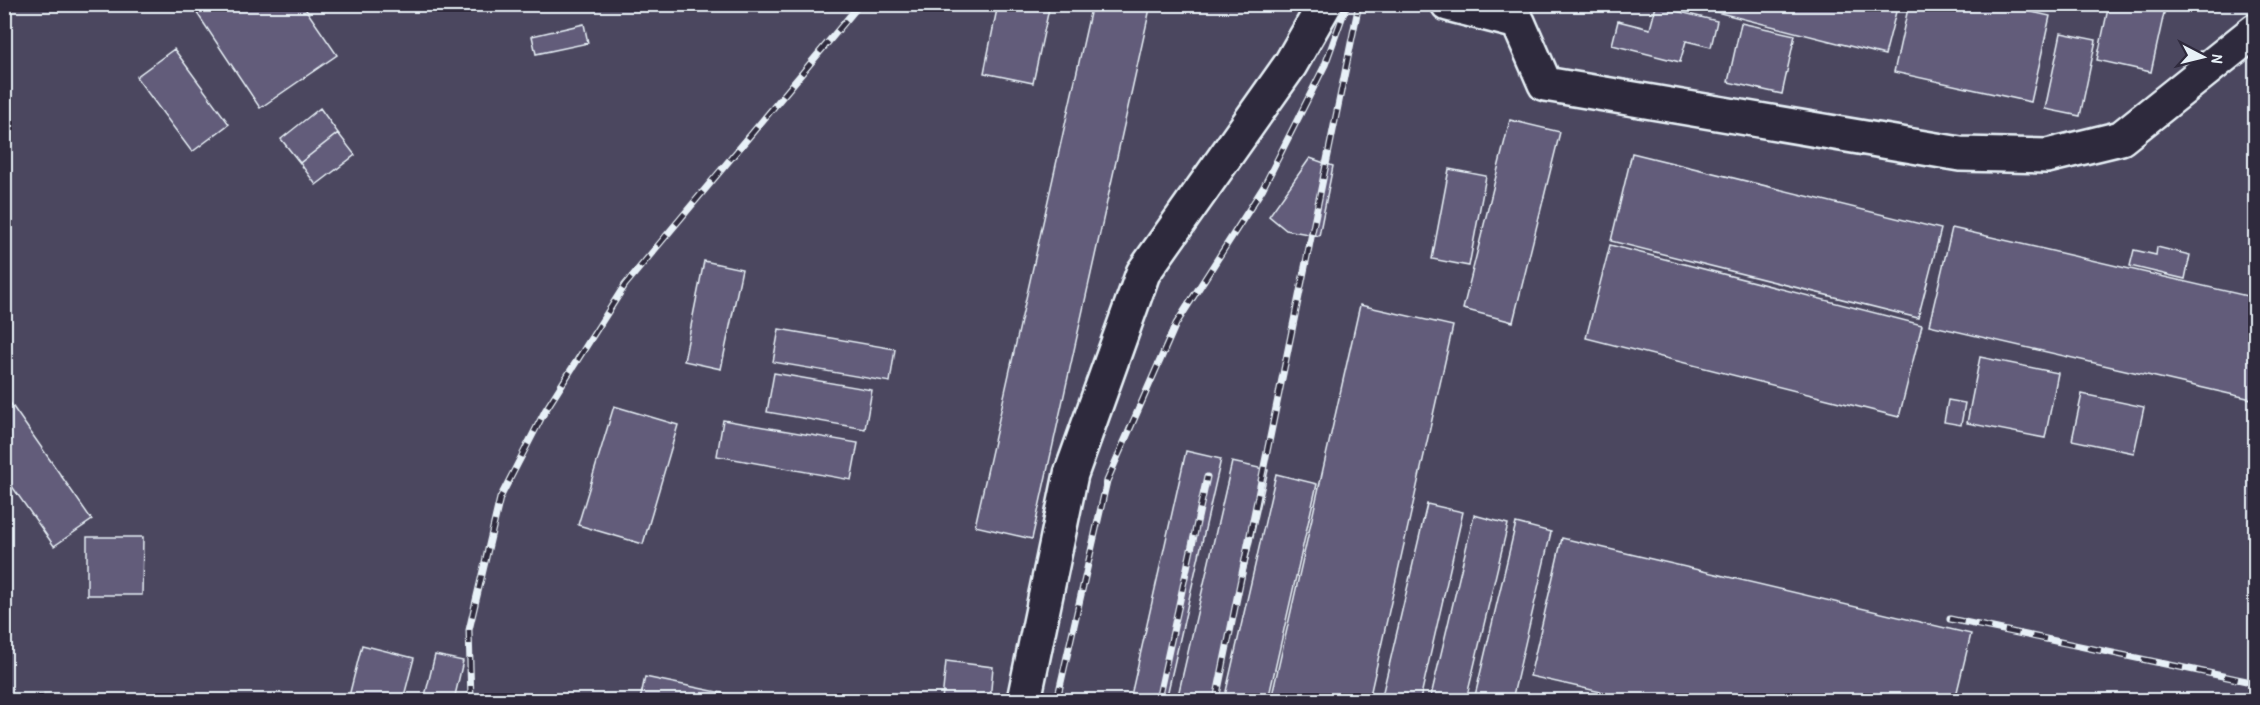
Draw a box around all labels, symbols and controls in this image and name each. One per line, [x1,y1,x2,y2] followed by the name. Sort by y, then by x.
[2173,27,2233,87] north arrow
[2206,53,2229,65] text: N

